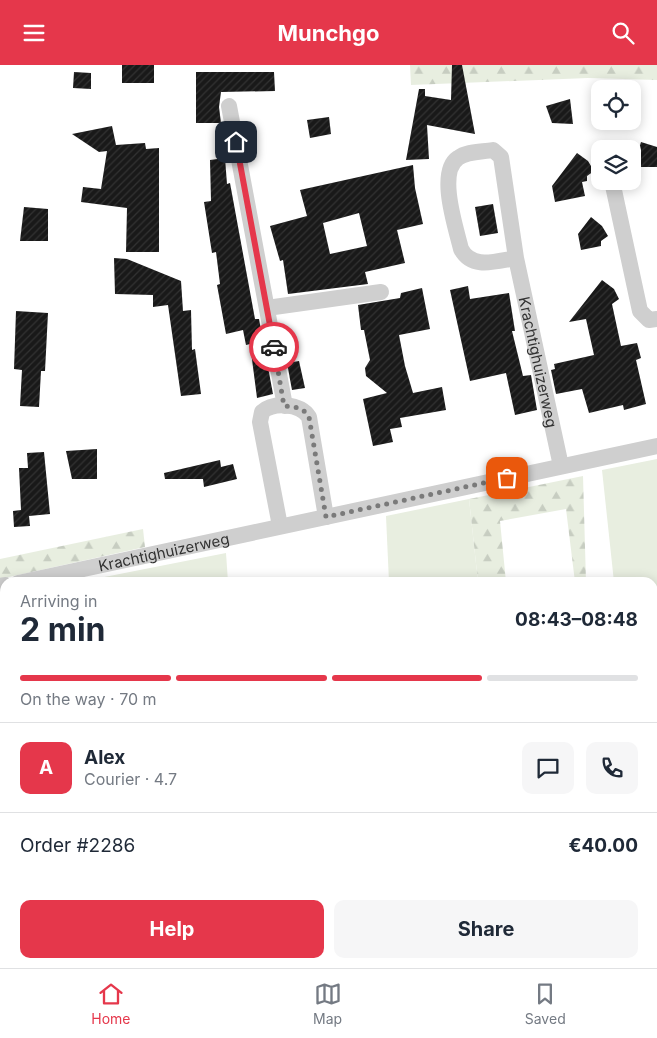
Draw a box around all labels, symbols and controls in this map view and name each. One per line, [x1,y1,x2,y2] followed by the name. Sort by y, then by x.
[20,19,48,47] icon: menu
[609,19,637,47] icon: search
[278,20,379,46] text: Munchgo
[591,80,641,190] map controls
[591,80,641,130] button: locate
[215,121,257,163] pin
[222,128,250,156] icon: home
[591,140,641,190] button: layers
[515,295,562,429] street label: Krachtighuizerweg
[249,322,299,372] courier
[260,333,288,361] icon: car
[486,457,528,499] pin
[493,464,521,492] icon: bag
[96,528,231,575] street label: Krachtighuizerweg
[20,591,97,611] text: Arriving in
[515,608,638,631] text: 08:43–08:48
[20,610,106,649] text: 2 min
[20,689,157,709] text: On the way · 70 m
[522,742,574,794] button: chat
[586,742,638,794] button: phone
[84,746,125,769] text: Alex
[39,756,53,779] text: A
[84,769,177,789] text: Courier · 4.7
[20,834,135,857] text: Order #2286
[568,834,638,857] text: €40.00
[20,900,324,958] button: Help
[334,900,638,958] button: Share
[91,980,131,1027] tab: Home
[313,980,342,1027] tab: Map
[525,980,566,1027] tab: Saved

